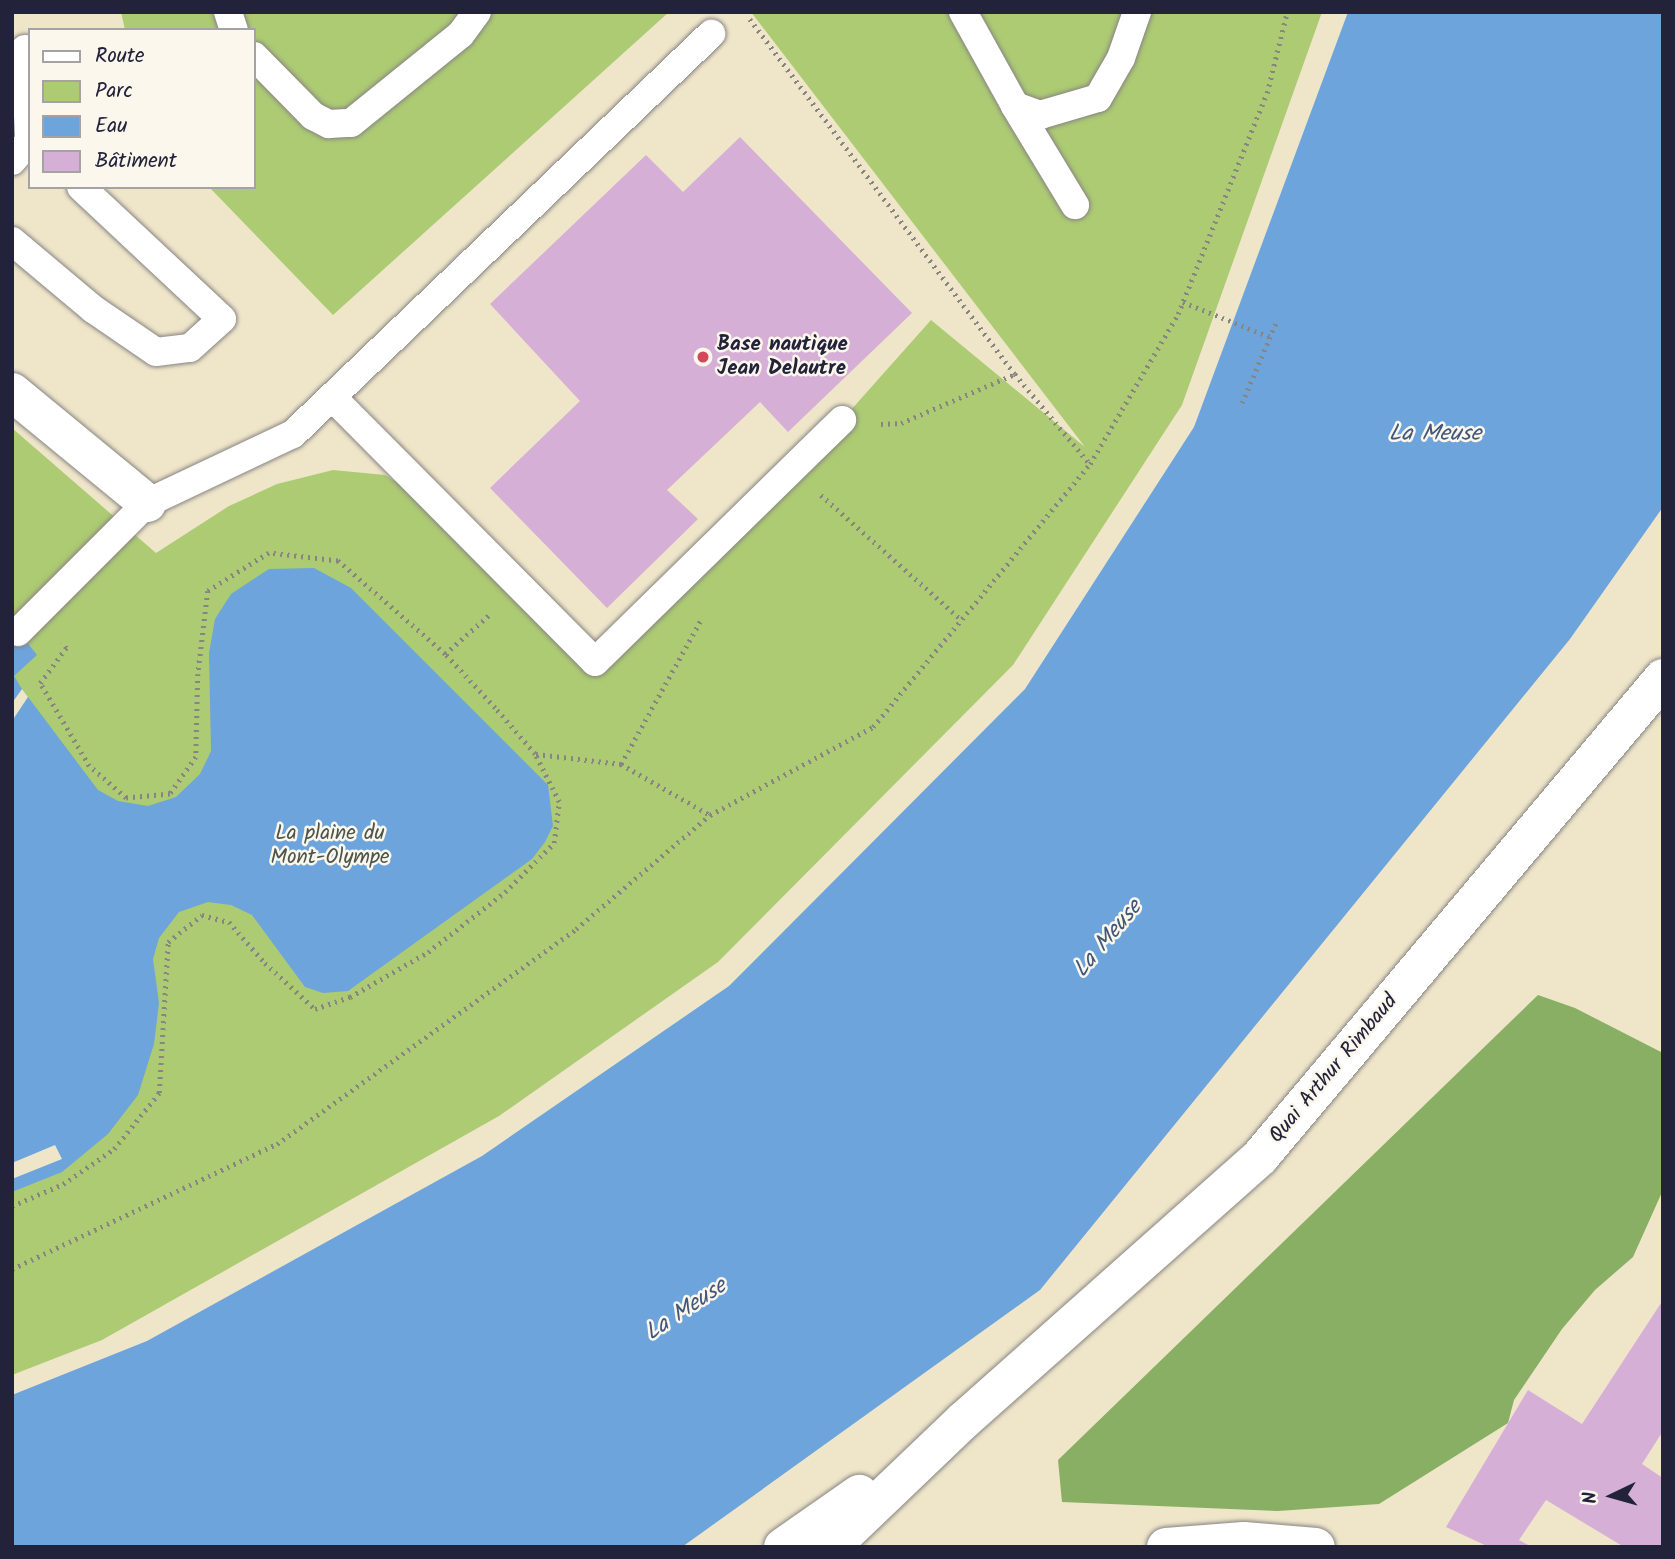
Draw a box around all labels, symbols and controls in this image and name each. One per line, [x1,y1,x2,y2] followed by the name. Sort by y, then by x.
[28,28,256,189] legend
[95,40,144,73] text: Route
[95,75,133,108] text: Parc
[95,110,127,143] text: Eau
[95,145,177,178] text: Bâtiment
[717,332,848,382] place label: Base nautique Jean Delautre
[695,349,711,365] marker: Base nautique Jean Delautre
[1389,420,1481,448] water label: La Meuse
[270,821,390,871] park label: La plaine du Mont-Olympe
[1068,895,1148,983] water label: La Meuse
[1264,989,1404,1149] street label: Quai Arthur Rimbaud
[640,1273,732,1347] water label: La Meuse
[1577,1461,1647,1531] north arrow
[1576,1491,1607,1505] text: N

